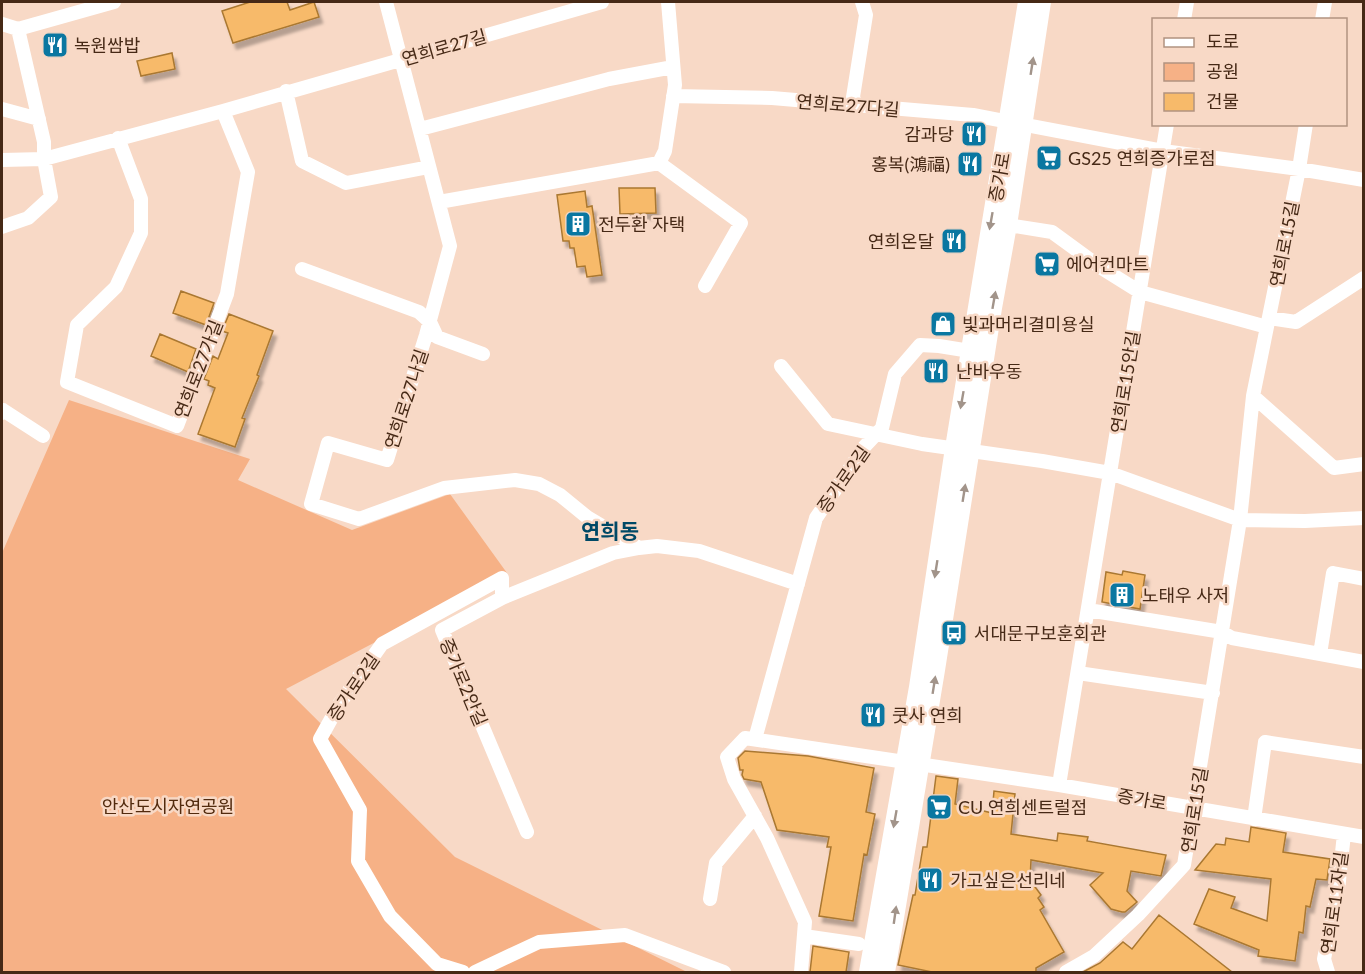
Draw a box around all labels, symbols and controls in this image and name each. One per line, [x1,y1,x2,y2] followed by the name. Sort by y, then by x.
[1152,18,1347,126] legend
[399,24,489,70] street label: 연희로27길
[40,30,70,60] restaurant icon: 녹원쌈밥
[1206,30,1239,52] text: 도로
[74,34,140,56] place label: 녹원쌈밥
[1027,56,1036,75] one-way arrow
[1206,60,1239,82] text: 공원
[795,90,901,120] street label: 연희로27다길
[1206,90,1239,112] text: 건물
[959,119,989,149] restaurant icon: 감과당
[904,123,954,145] place label: 감과당
[1034,143,1064,173] supermarket icon: GS25 연희증가로점
[1068,147,1216,169] place label: GS25 연희증가로점
[955,149,985,179] restaurant icon: 홍복(鴻福)
[984,151,1014,203] street label: 증가로
[871,153,950,175] place label: 홍복(鴻福)
[1265,199,1303,289] street label: 연희로15길
[563,209,593,239] building icon: 전두환 자택
[986,212,995,231] one-way arrow
[598,213,685,235] place label: 전두환 자택
[939,226,969,256] restaurant icon: 연희온달
[868,230,934,252] place label: 연희온달
[1032,249,1062,279] supermarket icon: 에어컨마트
[1066,253,1149,275] place label: 에어컨마트
[990,290,999,309] one-way arrow
[928,309,958,339] shop icon: 빛과머리결미용실
[962,313,1094,335] place label: 빛과머리결미용실
[169,317,227,421] street label: 연희로27가길
[1106,329,1144,435] street label: 연희로15안길
[380,346,432,452] street label: 연희로27나길
[921,356,951,386] restaurant icon: 난바우동
[956,360,1022,382] place label: 난바우동
[957,391,966,410] one-way arrow
[812,441,874,517] street label: 증가로2길
[960,483,969,502] one-way arrow
[581,518,639,543] district label: 연희동
[931,559,940,578] one-way arrow
[1107,580,1137,610] building icon: 노태우 사저
[1142,584,1229,606] place label: 노태우 사저
[939,618,969,648] bus stop icon: 서대문구보훈회관
[974,622,1107,644] place label: 서대문구보훈회관
[436,635,492,729] street label: 증가로2안길
[322,649,384,725] street label: 증가로2길
[930,676,939,695] one-way arrow
[858,700,888,730] restaurant icon: 쿳사 연희
[892,704,963,726] place label: 쿳사 연희
[1176,765,1212,855] street label: 연희로15길
[1116,784,1168,814] street label: 증가로
[924,792,954,822] supermarket icon: CU 연희센트럴점
[102,795,234,817] park label: 안산도시자연공원
[958,796,1087,818] place label: CU 연희센트럴점
[890,810,899,829] one-way arrow
[1316,850,1352,956] street label: 연희로11자길
[915,865,945,895] restaurant icon: 가고싶은선리네
[950,869,1066,891] place label: 가고싶은선리네
[891,905,900,924] one-way arrow

